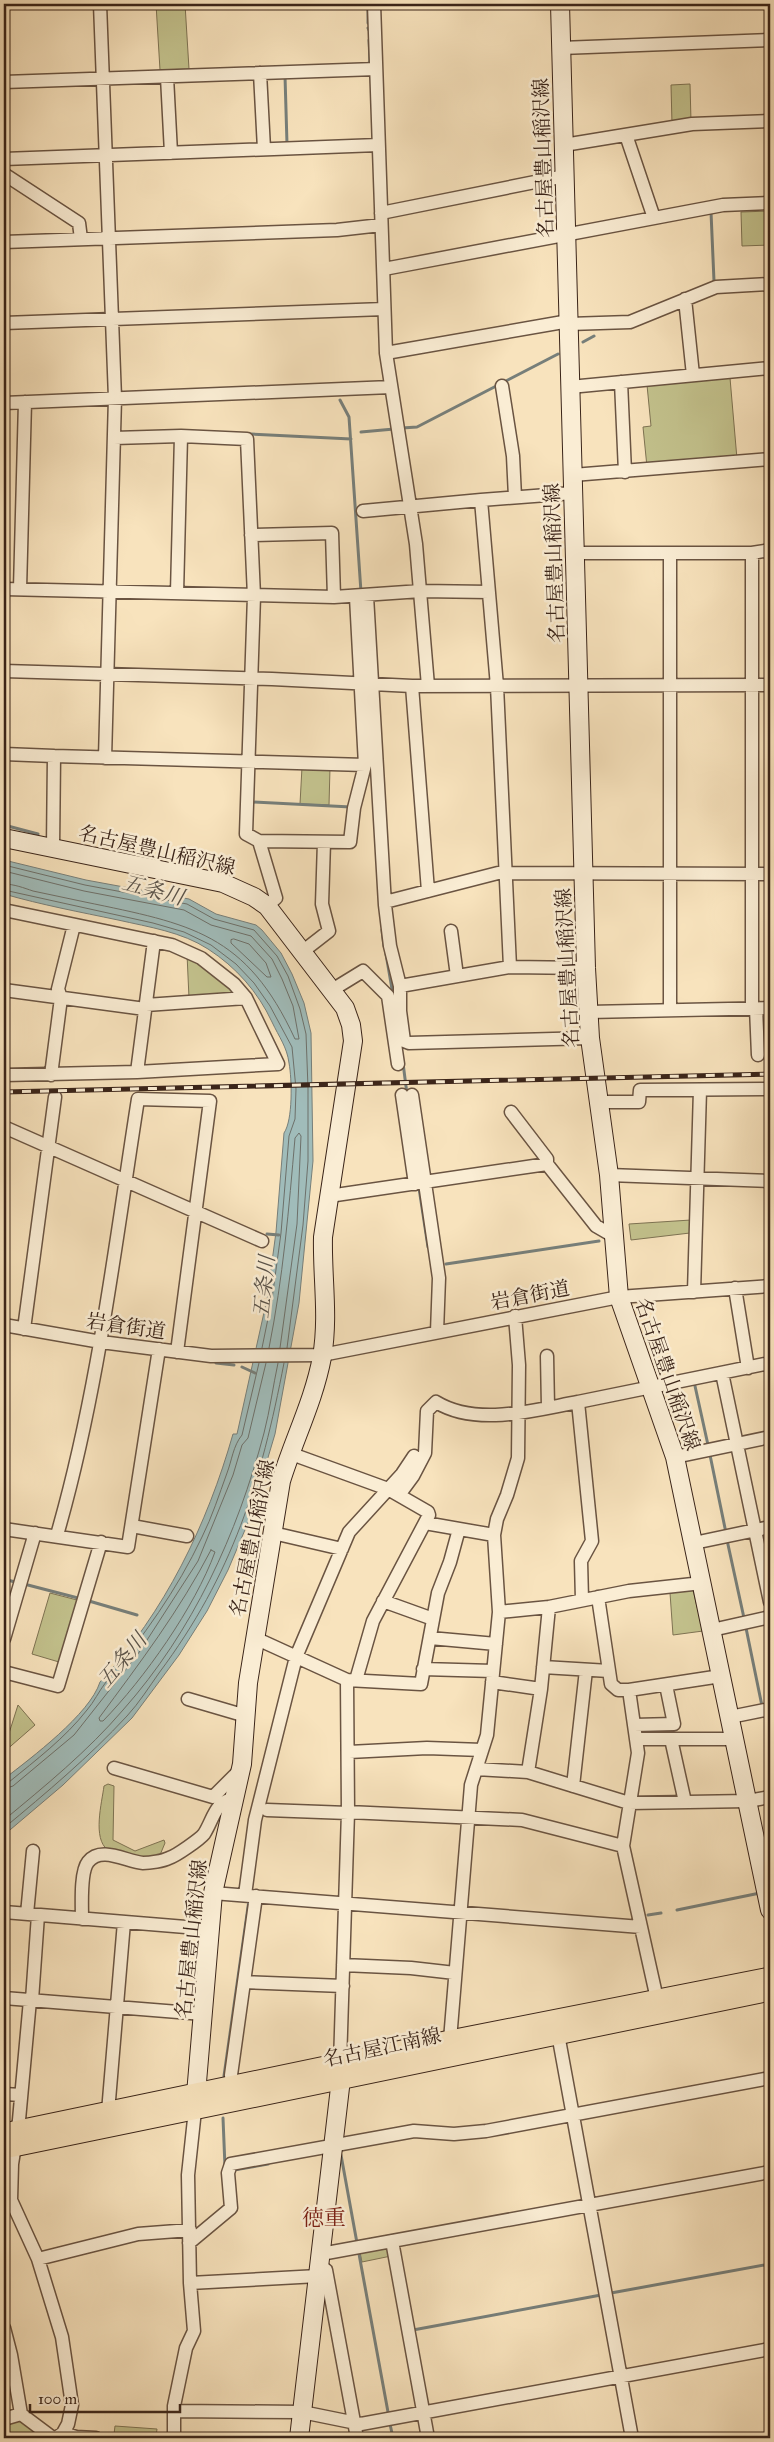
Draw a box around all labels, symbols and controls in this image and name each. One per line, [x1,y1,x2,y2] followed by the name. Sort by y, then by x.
[528,78,558,238] street label: 名古屋豊山稲沢線
[539,483,569,643] street label: 名古屋豊山稲沢線
[76,820,238,880] street label: 名古屋豊山稲沢線
[119,869,189,911] water label: 五条川
[551,887,583,1049] street label: 名古屋豊山稲沢線
[248,1252,280,1320] water label: 五条川
[488,1276,572,1314] street label: 岩倉街道
[631,1294,705,1454] street label: 名古屋豊山稲沢線
[85,1309,167,1343] street label: 岩倉街道
[225,1457,279,1619] street label: 名古屋豊山稲沢線
[92,1626,153,1692] water label: 五条川
[171,1858,211,2020] street label: 名古屋豊山稲沢線
[321,2023,443,2071] street label: 名古屋江南線
[302,2204,346,2231] district label: 徳重
[30,2382,180,2414] scale bar
[38,2390,78,2408] text: 100 m

